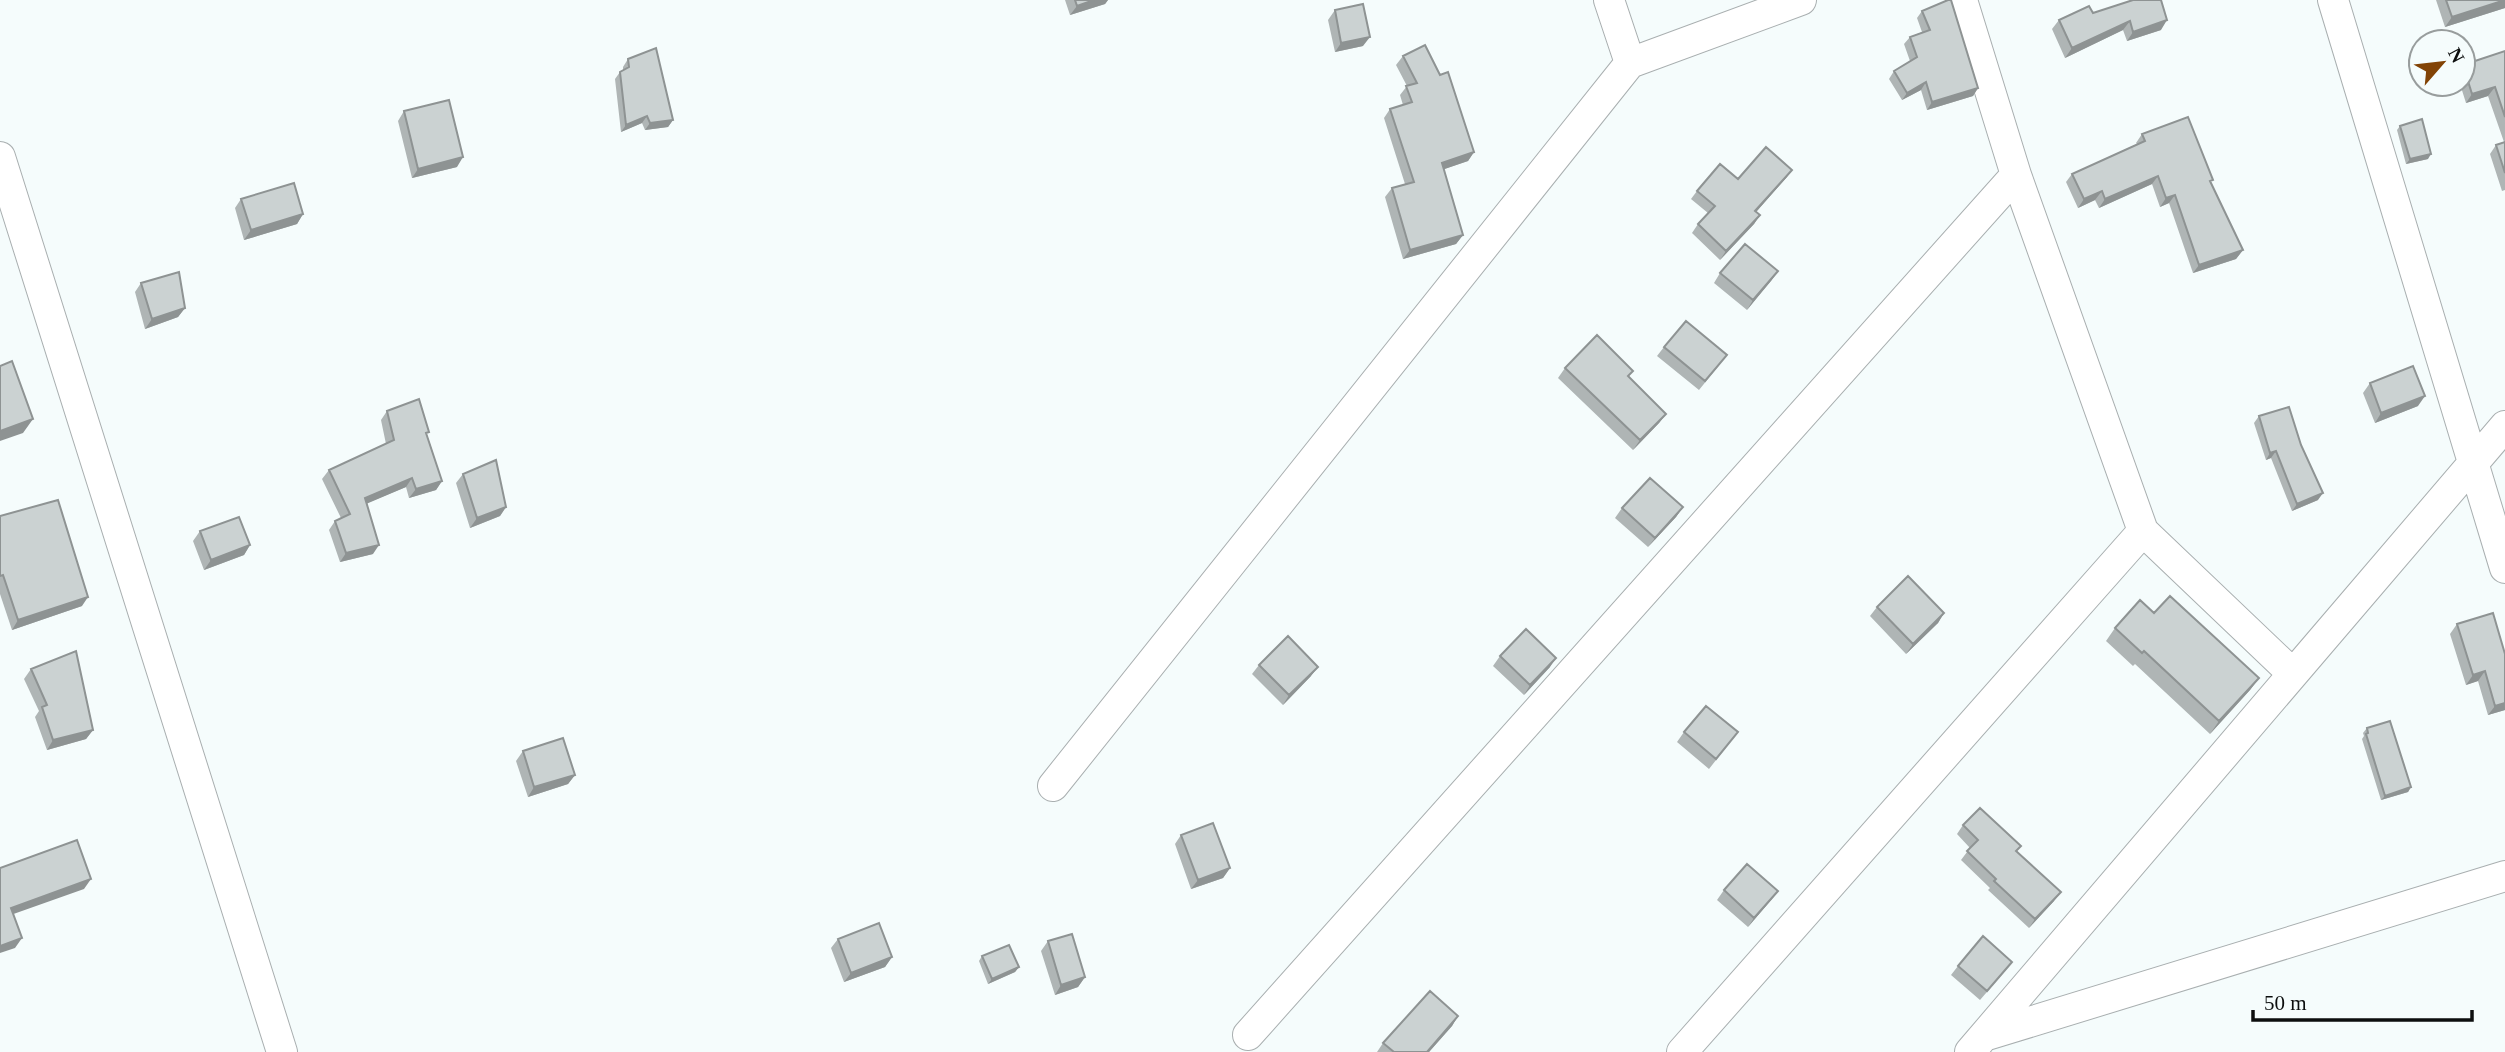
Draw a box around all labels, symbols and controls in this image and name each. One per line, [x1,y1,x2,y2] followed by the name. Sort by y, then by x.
[2407,28,2477,98] north arrow
[2444,44,2469,66] text: N
[2253,978,2472,1022] scale bar
[2264,991,2307,1015] text: 50 m

